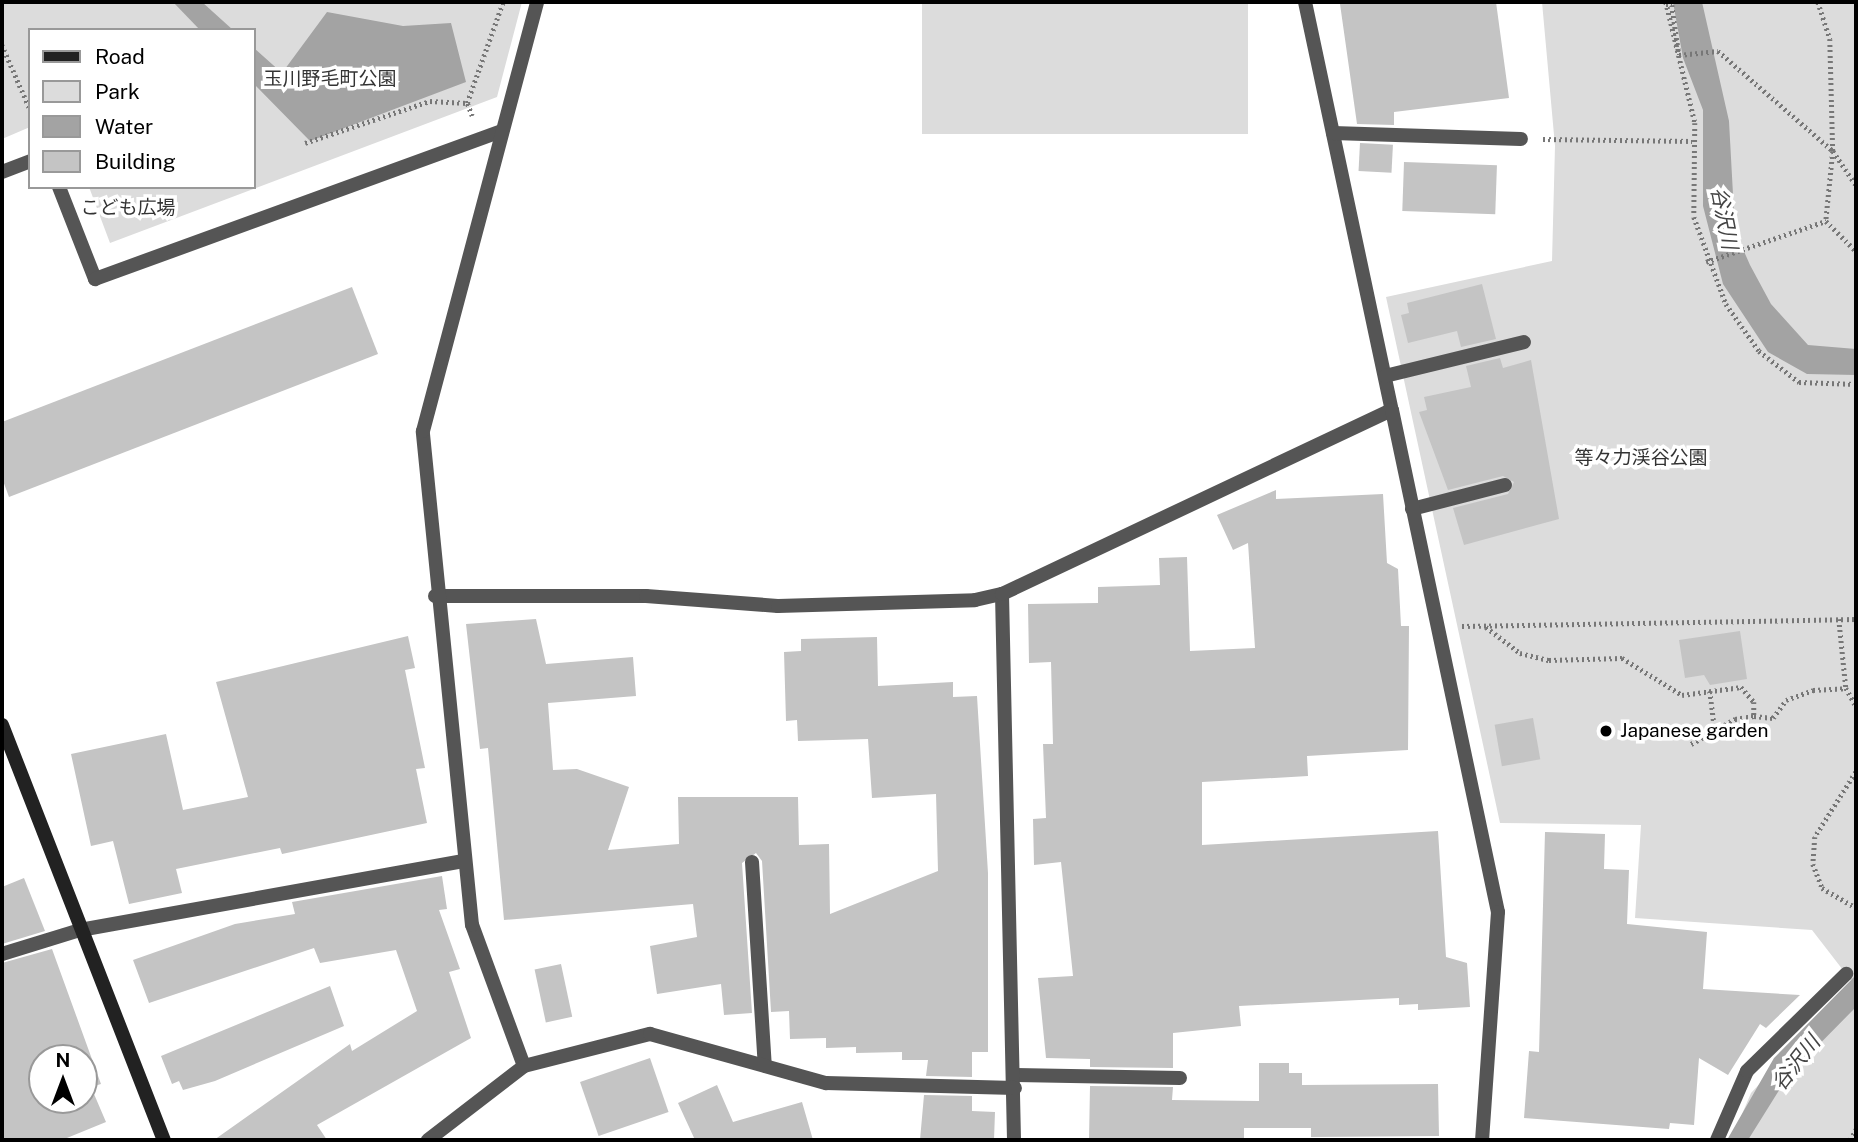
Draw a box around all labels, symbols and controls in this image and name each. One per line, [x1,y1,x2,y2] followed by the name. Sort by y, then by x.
[28,28,256,189] legend
[95,44,145,69] text: Road
[264,68,396,90] park label: 玉川野毛町公園
[95,79,140,104] text: Park
[95,114,153,139] text: Water
[95,149,176,174] text: Building
[1706,185,1742,251] water label: 谷沢川
[81,197,175,219] park label: こども広場
[1575,447,1707,469] park label: 等々力渓谷公園
[1620,720,1769,742] place label: Japanese garden
[1598,723,1614,739] marker: Japanese garden
[1767,1030,1825,1096] water label: 谷沢川
[28,1044,98,1114] north arrow
[56,1049,70,1071] text: N

